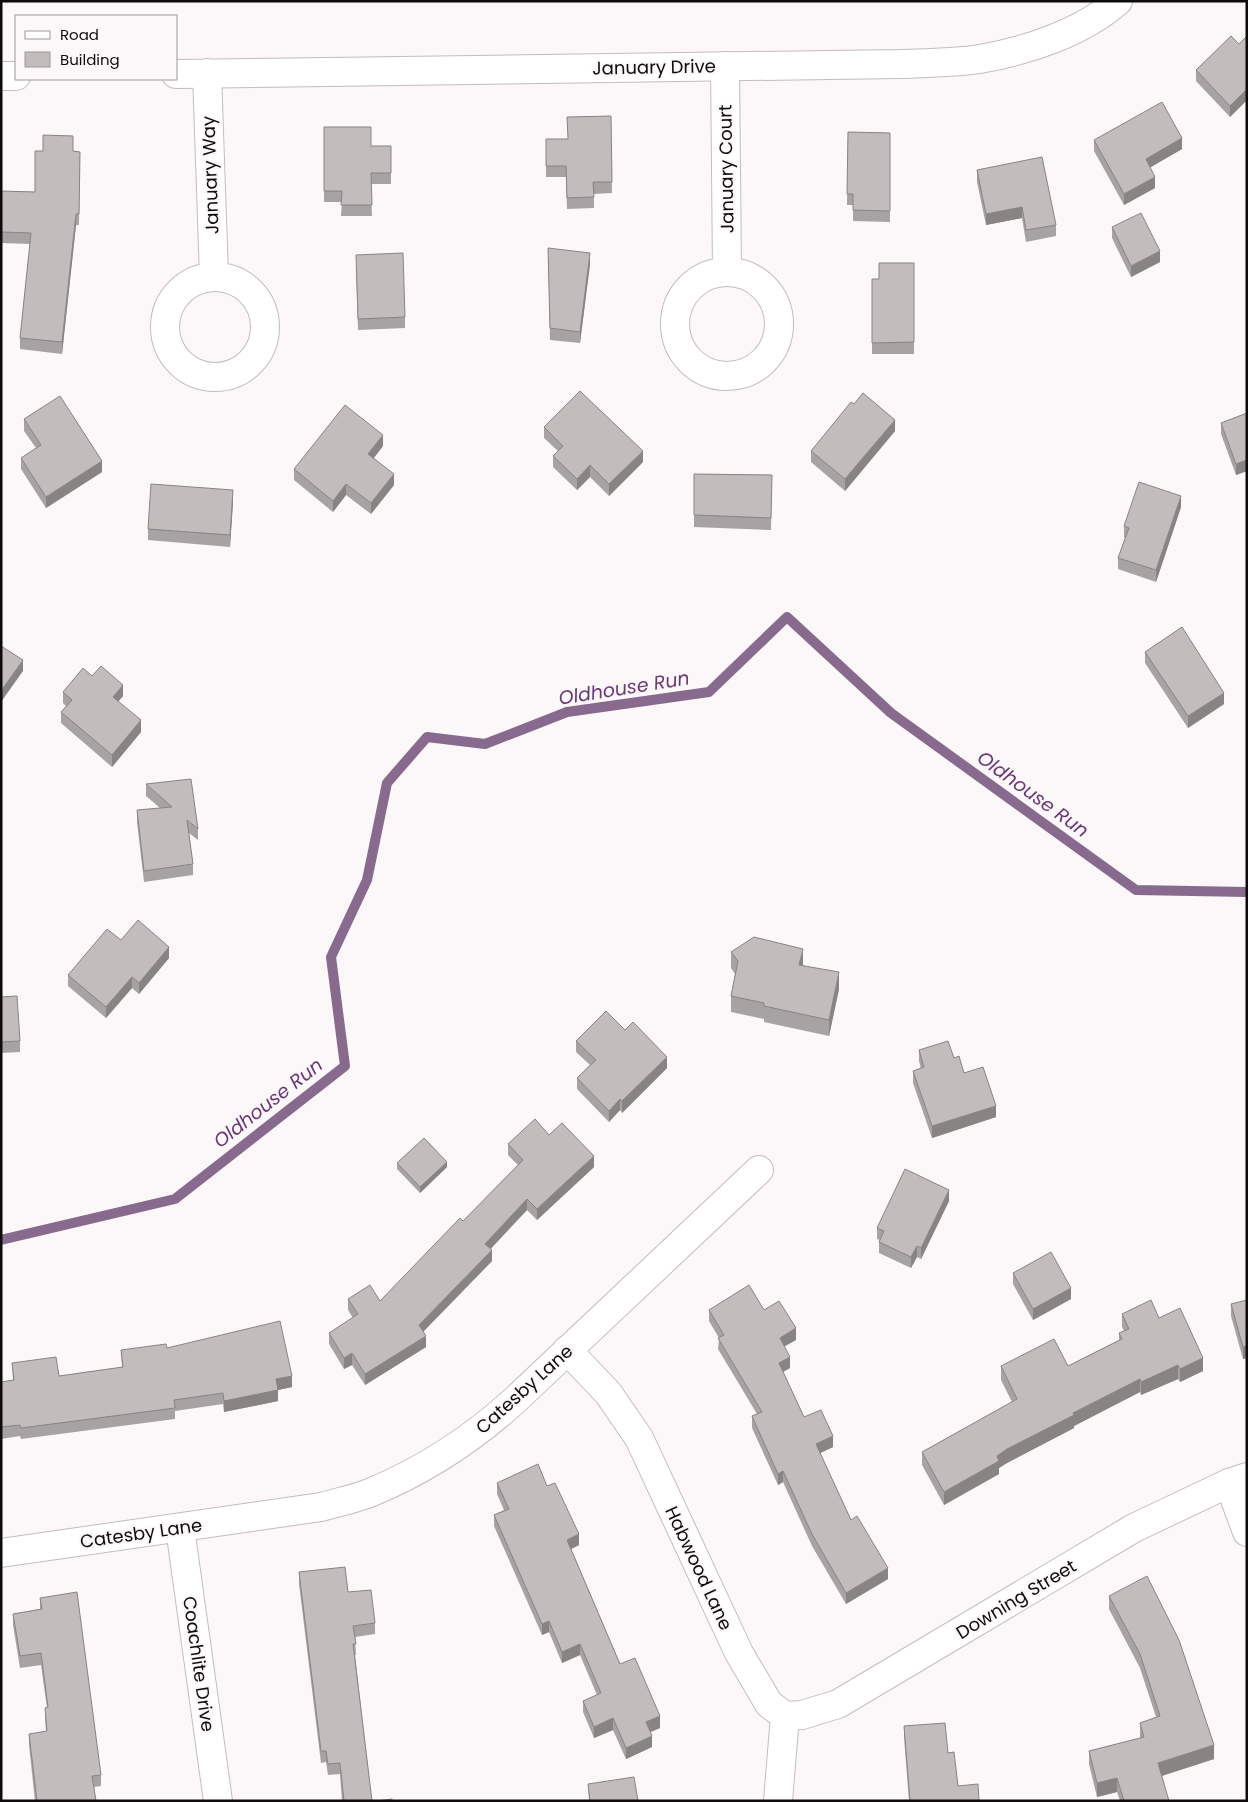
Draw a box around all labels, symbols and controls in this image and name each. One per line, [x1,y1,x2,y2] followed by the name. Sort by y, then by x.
[15,15,178,80] legend
[60,24,99,45] text: Road
[60,49,120,70] text: Building
[592,53,716,81] street label: January Drive
[712,104,740,234] street label: January Court
[195,115,225,235] street label: January Way
[557,664,691,712] water label: Oldhouse Run
[972,744,1094,844] water label: Oldhouse Run
[208,1052,328,1154] water label: Oldhouse Run
[470,1339,578,1439] street label: Catesby Lane
[659,1502,739,1634] street label: Habwood Lane
[78,1512,204,1554] street label: Catesby Lane
[951,1553,1081,1645] street label: Downing Street
[177,1595,221,1733] street label: Coachlite Drive

